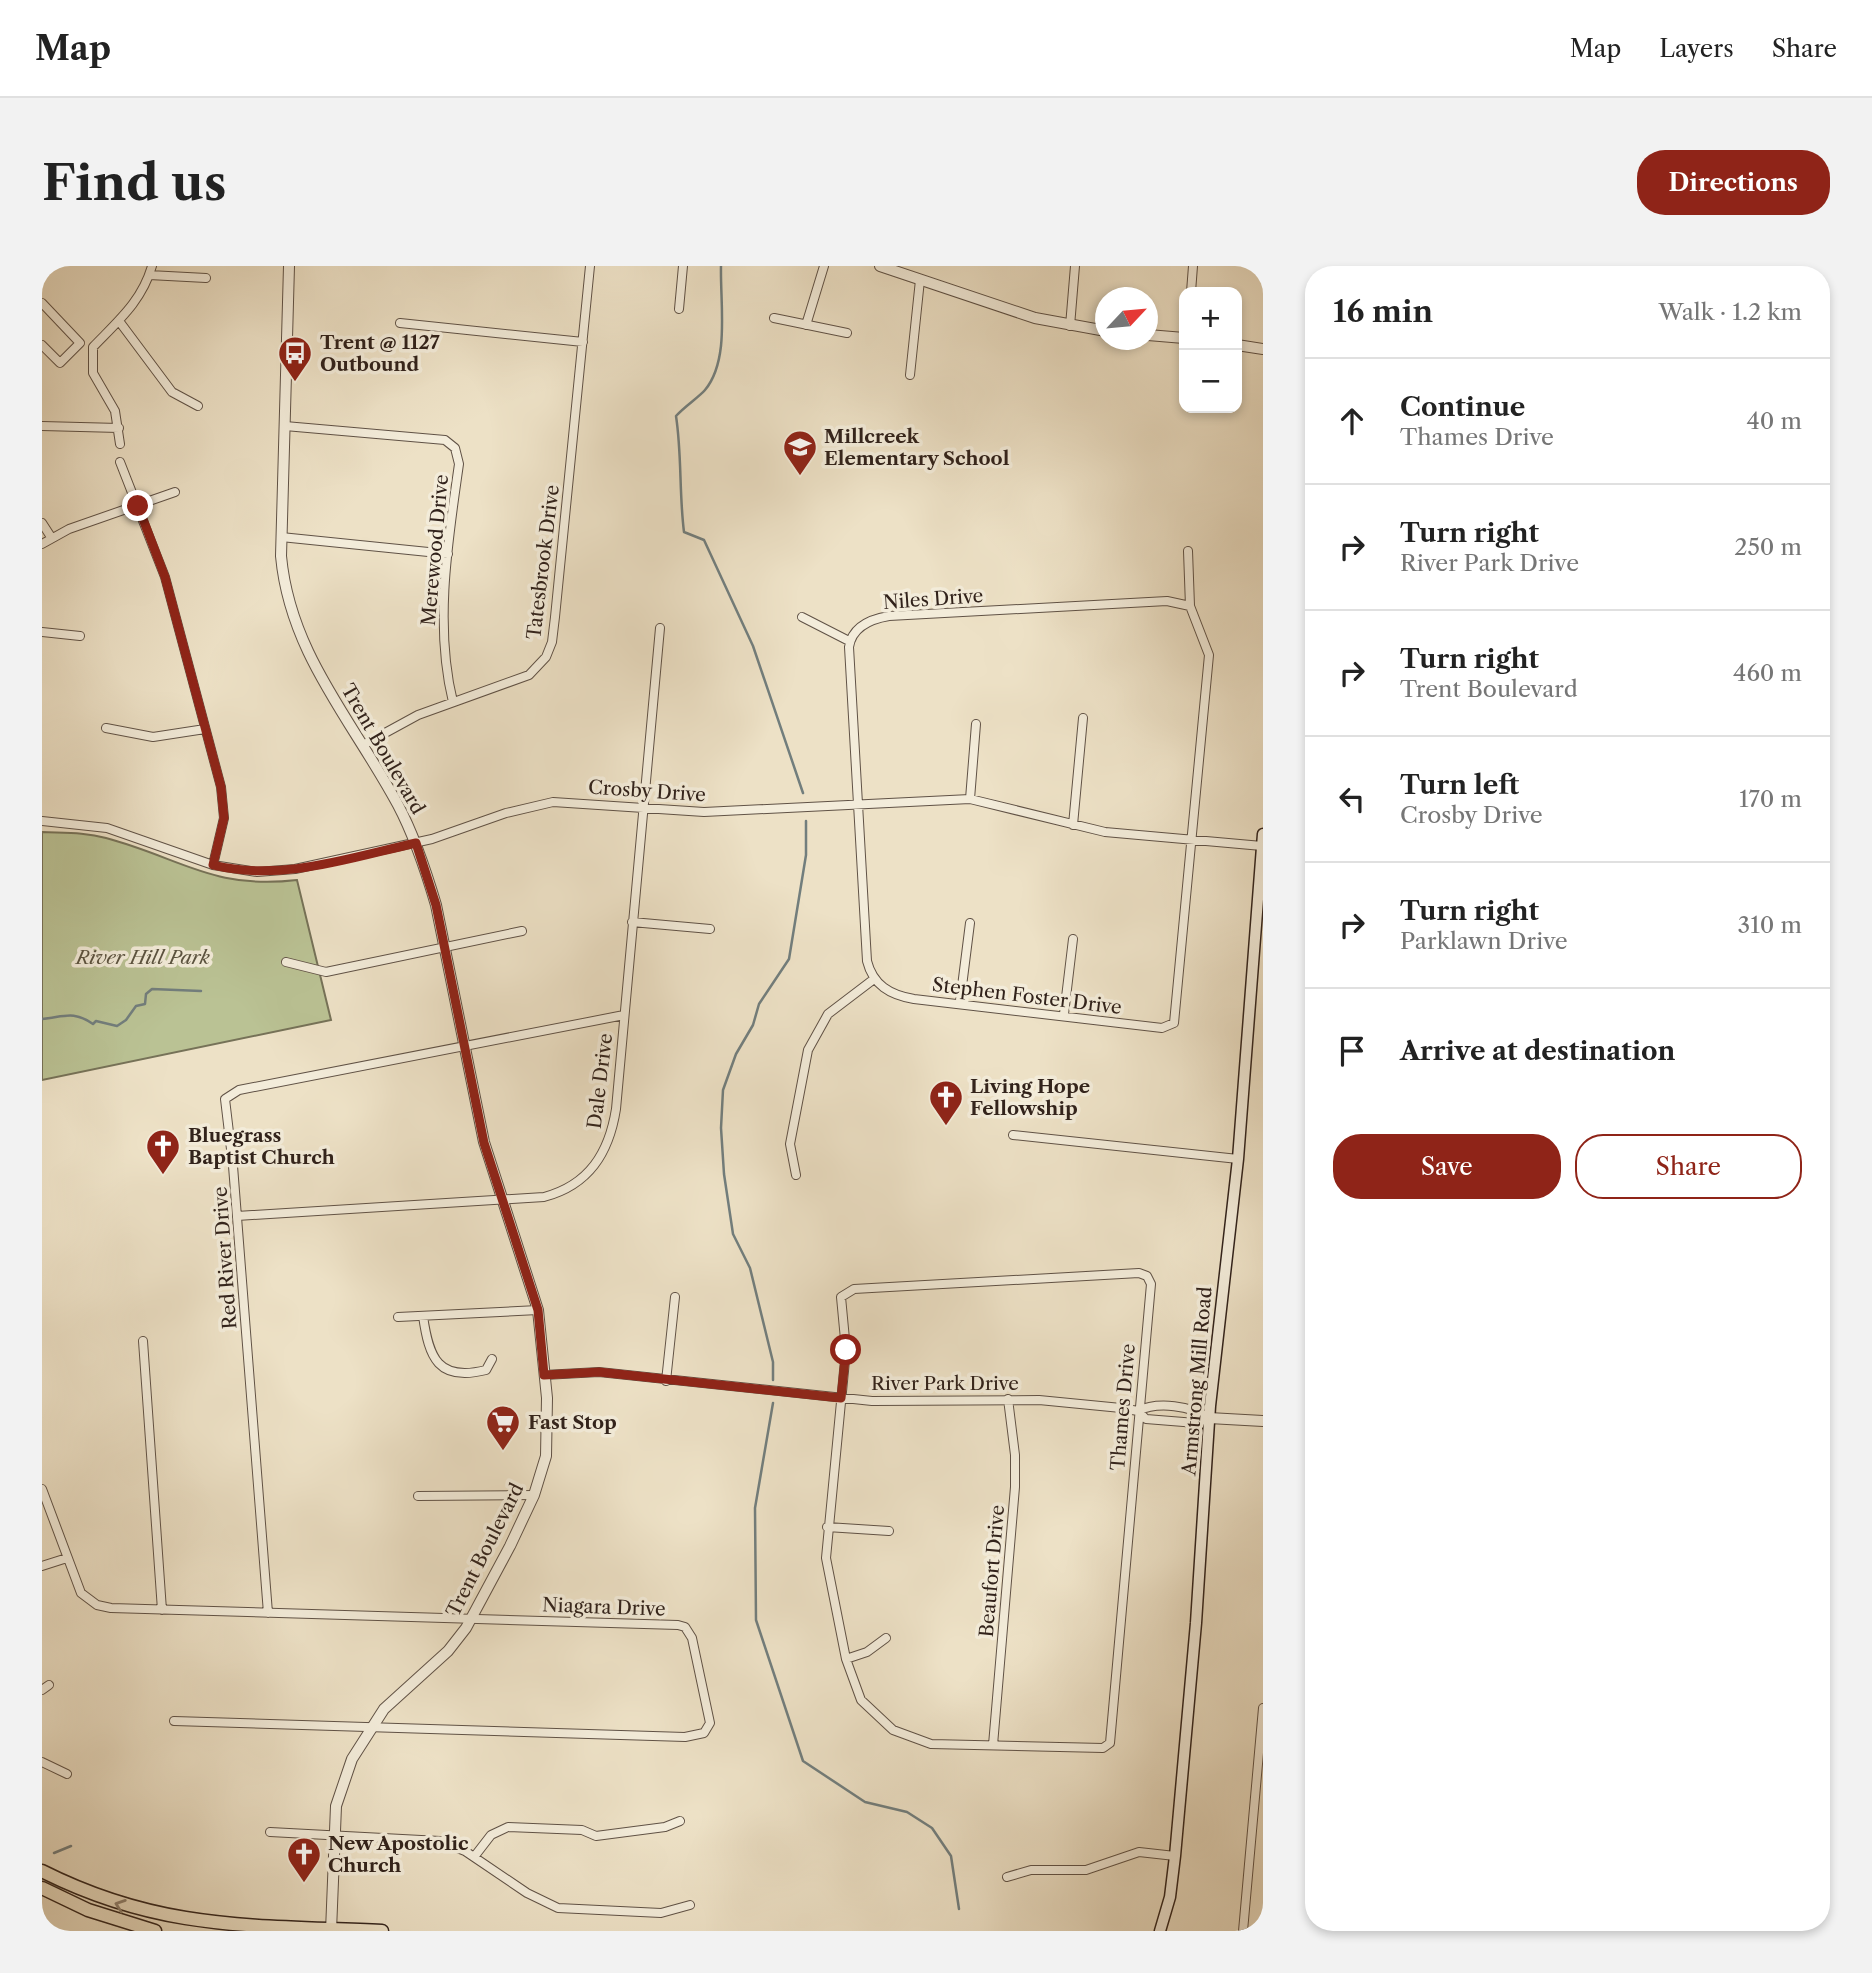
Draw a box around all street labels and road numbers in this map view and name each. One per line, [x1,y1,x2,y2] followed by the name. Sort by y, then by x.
[417,473,453,627] street label: Merewood Drive
[522,483,564,641] street label: Tatesbrook Drive
[882,584,984,614] street label: Niles Drive
[336,680,430,819] street label: Trent Boulevard
[587,775,707,807] street label: Crosby Drive
[931,973,1123,1019] street label: Stephen Foster Drive
[583,1032,617,1130] street label: Dale Drive
[209,1186,241,1330] street label: Red River Drive
[1177,1285,1217,1477] street label: Armstrong Mill Road
[1106,1343,1140,1471] street label: Thames Drive
[871,1372,1019,1395] street label: River Park Drive
[441,1479,529,1621] street label: Trent Boulevard
[975,1504,1009,1638] street label: Beaufort Drive
[542,1593,666,1621] street label: Niagara Drive

